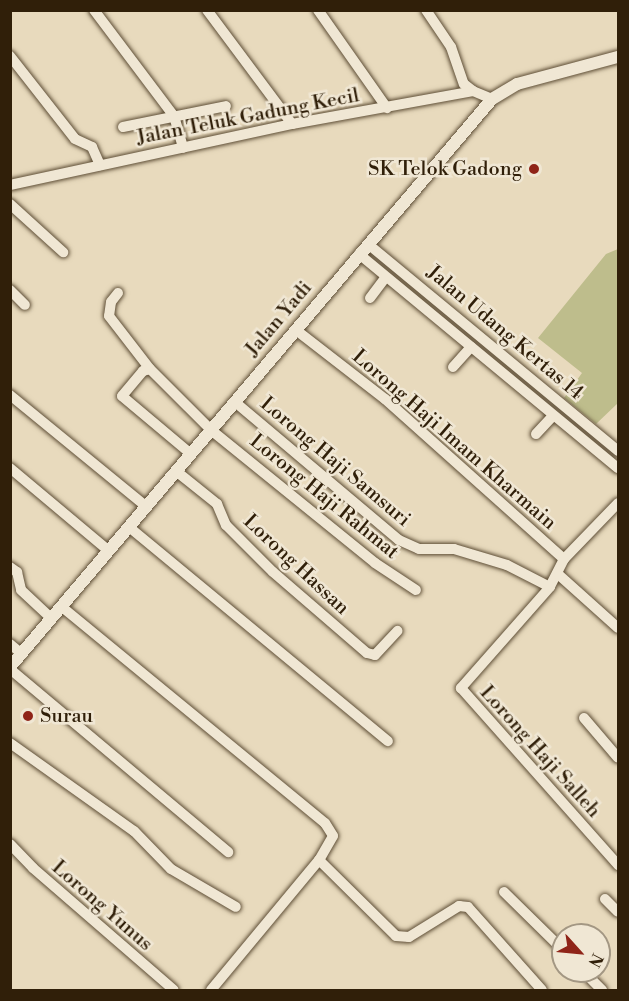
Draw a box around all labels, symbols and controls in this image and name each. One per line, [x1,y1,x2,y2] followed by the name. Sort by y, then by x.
[135,84,361,150] street label: Jalan Teluk Gadung Kecil
[368,157,522,181] place label: SK Telok Gadong
[527,162,541,176] marker: SK Telok Gadong
[422,261,588,405] street label: Jalan Udang Kertas 14
[241,276,317,362] street label: Jalan Yadi
[347,345,561,535] street label: Lorong Haji Imam Kharmain
[255,392,415,532] street label: Lorong Haji Samsuri
[245,429,403,565] street label: Lorong Haji Rahmat
[238,510,354,620] street label: Lorong Hassan
[474,681,606,823] street label: Lorong Haji Salleh
[40,704,93,728] place label: Surau
[21,709,35,723] marker: Surau
[47,856,157,956] street label: Lorong Yunus
[551,923,611,983] north arrow
[583,950,607,970] text: N

